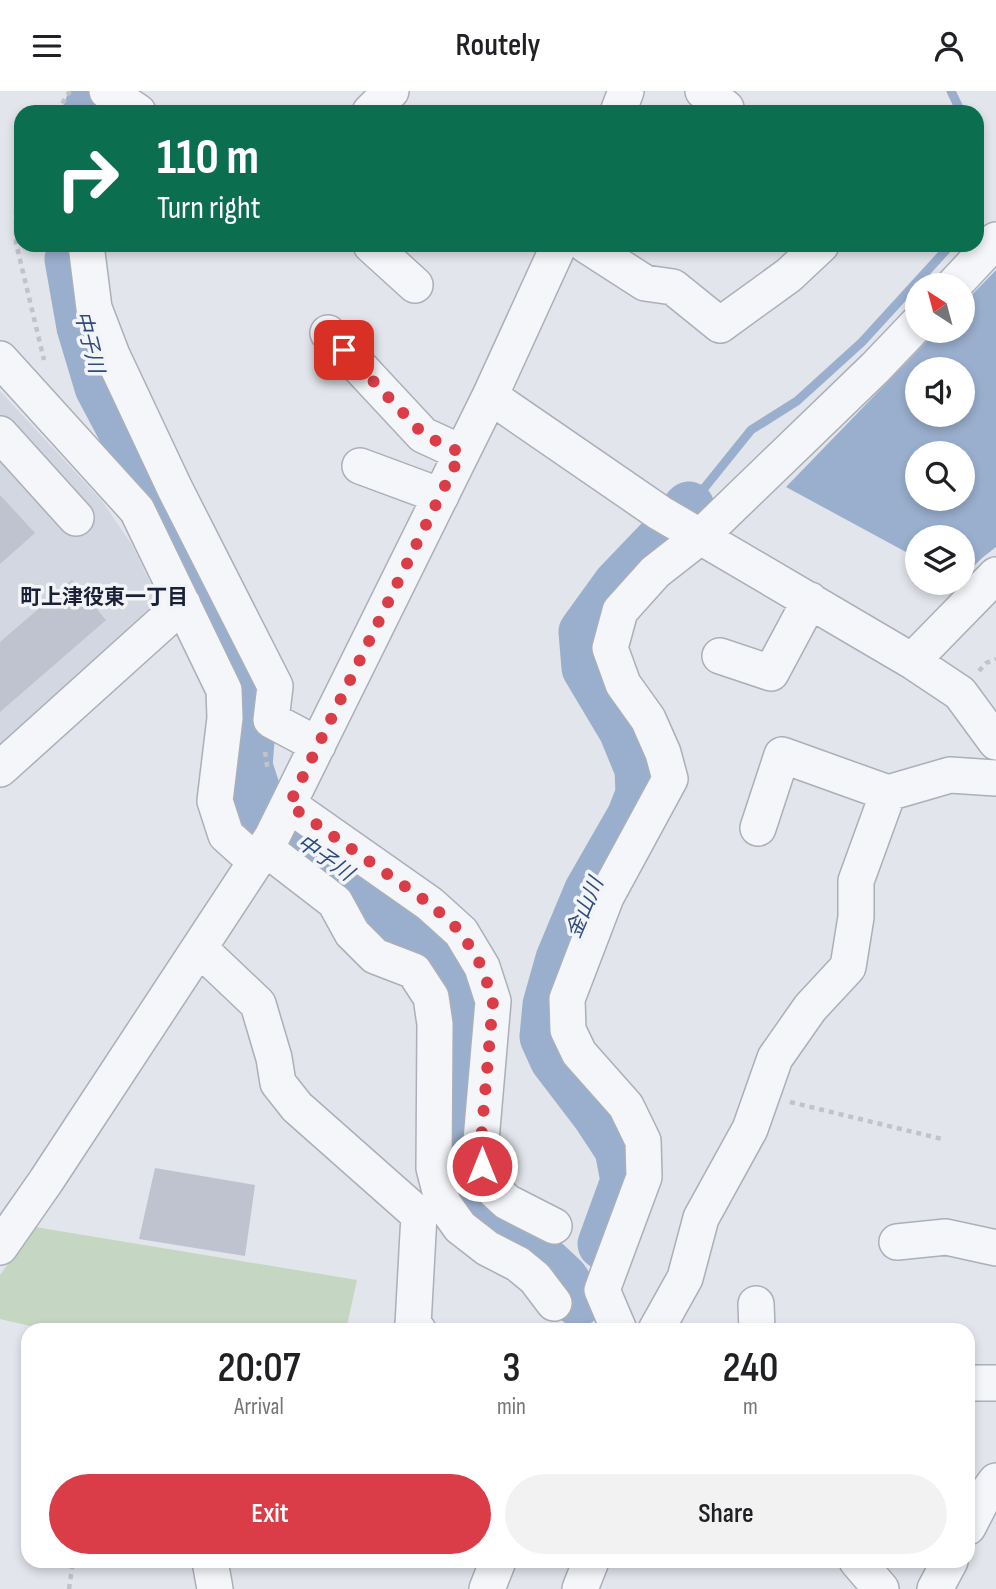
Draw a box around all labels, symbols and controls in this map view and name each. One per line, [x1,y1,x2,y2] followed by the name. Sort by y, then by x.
[456,26,540,65] text: Routely
[28,27,66,65] icon: menu
[930,27,968,65] icon: person
[157,129,259,188] text: 110 m
[42,133,133,224] icon: right
[157,189,261,228] text: Turn right
[905,273,975,343] north arrow
[905,273,975,595] map controls
[69,308,109,378] water label: 中子川
[314,320,374,380] pin
[325,331,363,369] icon: arrive
[905,357,975,427] button: sound
[905,441,975,511] button: search
[905,525,975,595] button: layers
[20,585,188,610] district label: 町上津役東一丁目
[292,830,360,887] water label: 中子川
[561,872,610,942] water label: 金山川
[445,1129,519,1203] position arrow
[218,1343,300,1394] text: 20:07
[502,1343,521,1394] text: 3
[722,1343,778,1394] text: 240
[234,1393,284,1421] text: Arrival
[497,1393,526,1421] text: min
[743,1393,758,1421] text: m
[49,1474,491,1554] button: Exit
[505,1474,947,1554] button: Share

